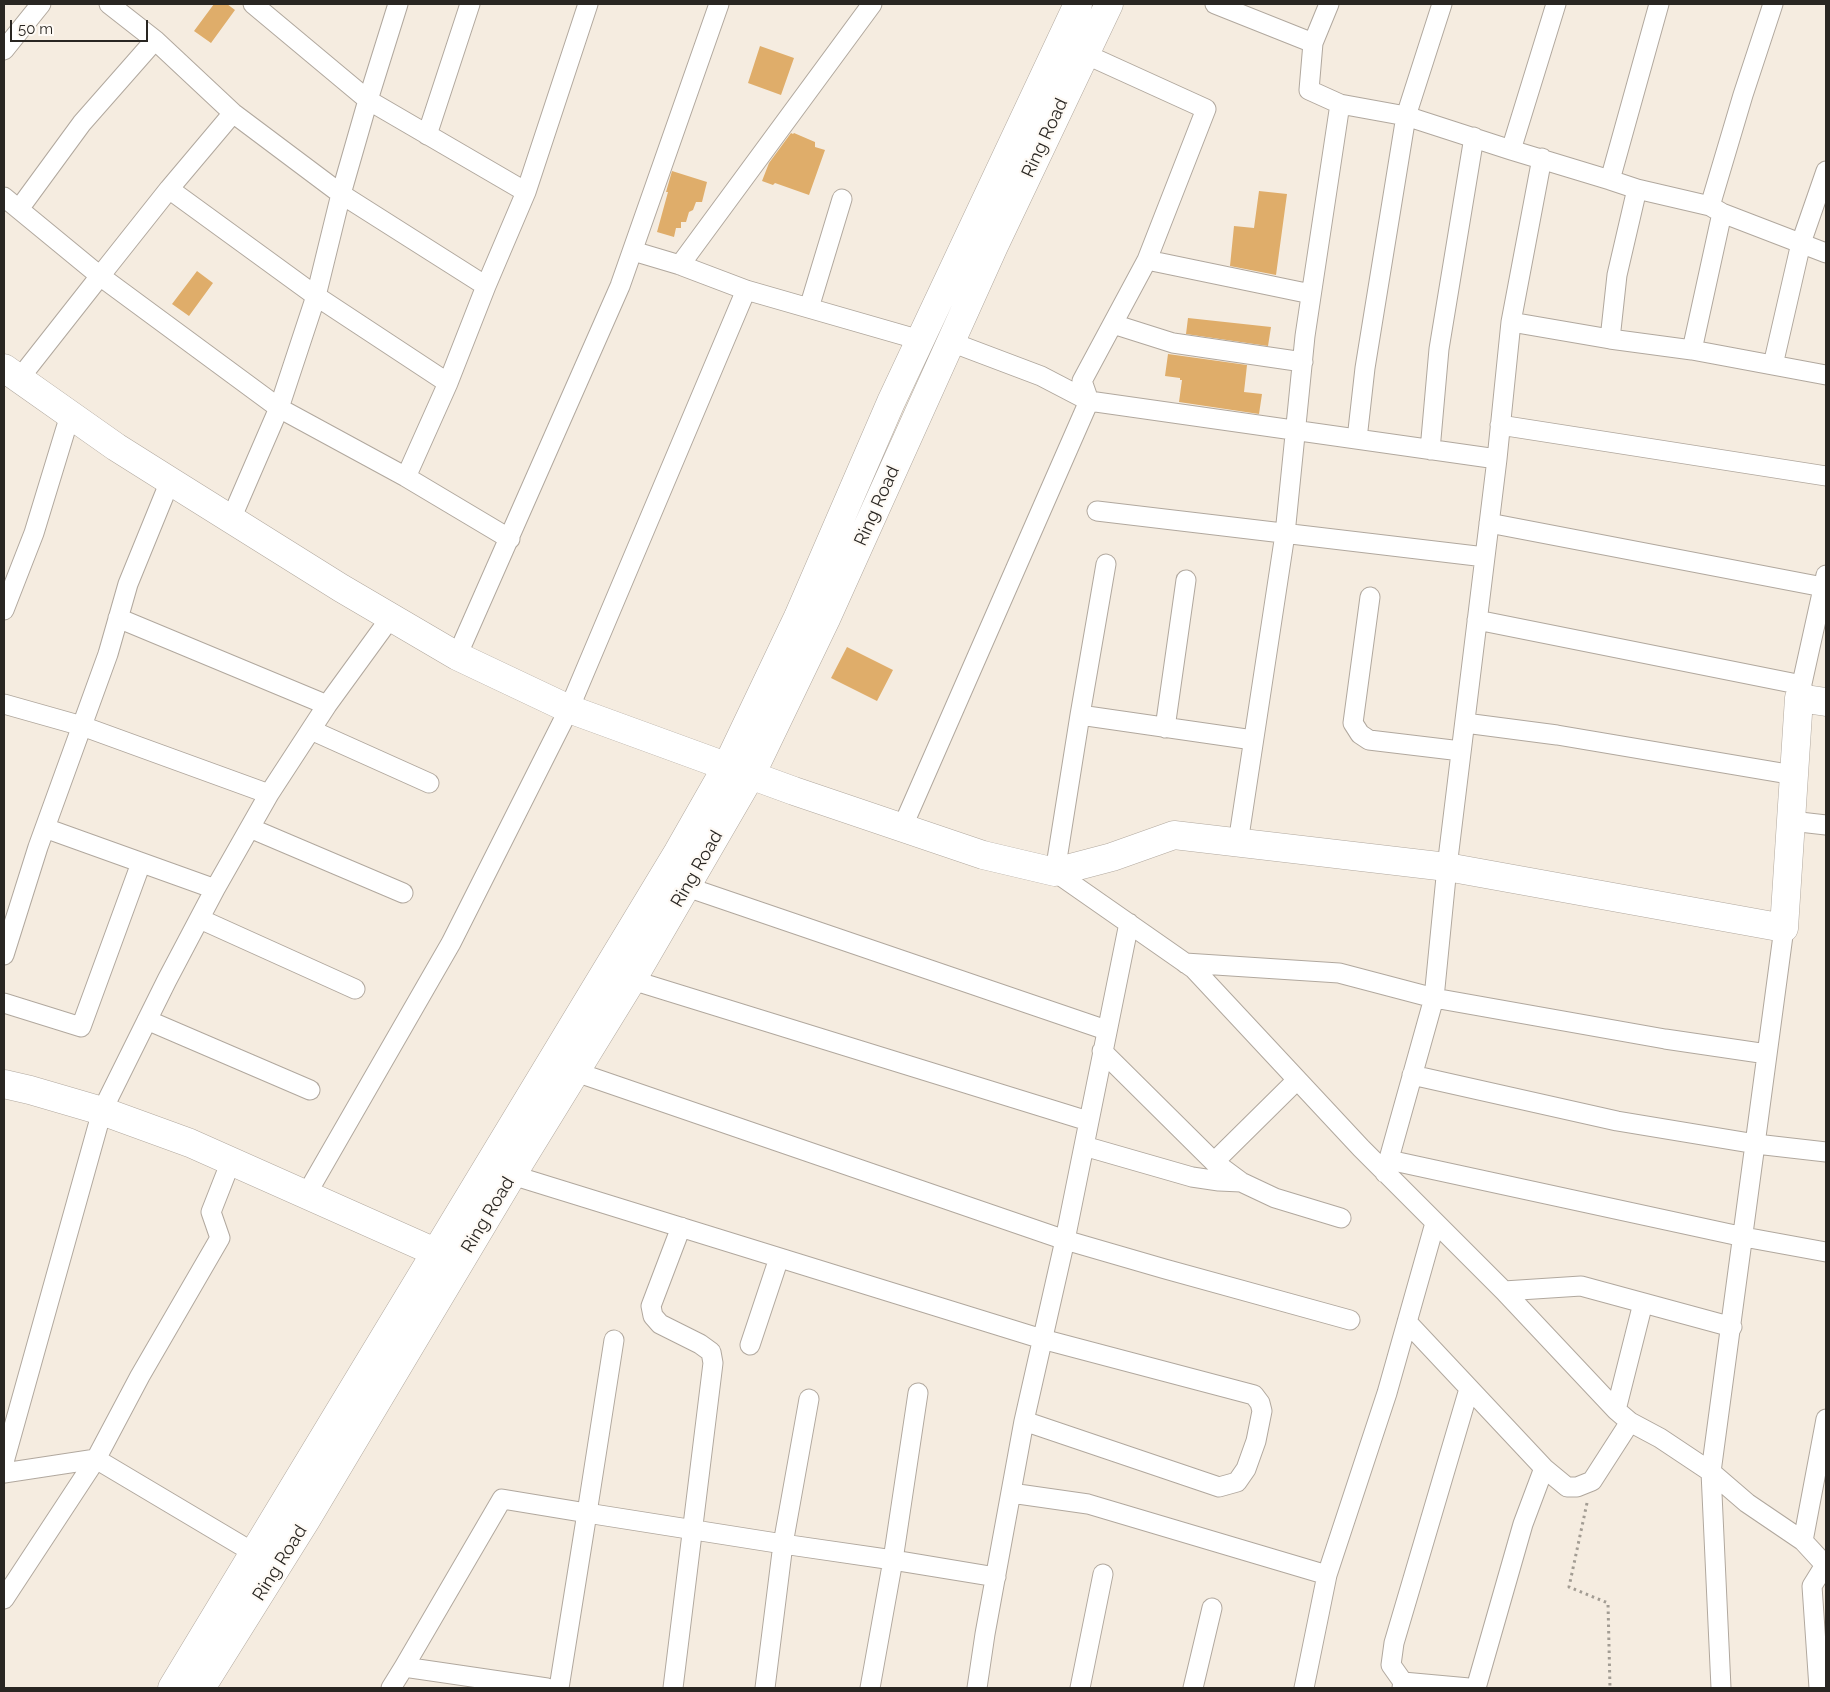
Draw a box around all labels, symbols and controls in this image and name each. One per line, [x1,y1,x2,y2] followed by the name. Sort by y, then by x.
[12,10,150,42] scale bar
[18,20,53,38] text: 50 m
[1017,95,1073,181] street label: Ring Road
[850,463,904,549] street label: Ring Road
[666,827,728,911] street label: Ring Road
[457,1173,519,1257] street label: Ring Road
[248,1521,312,1605] street label: Ring Road

